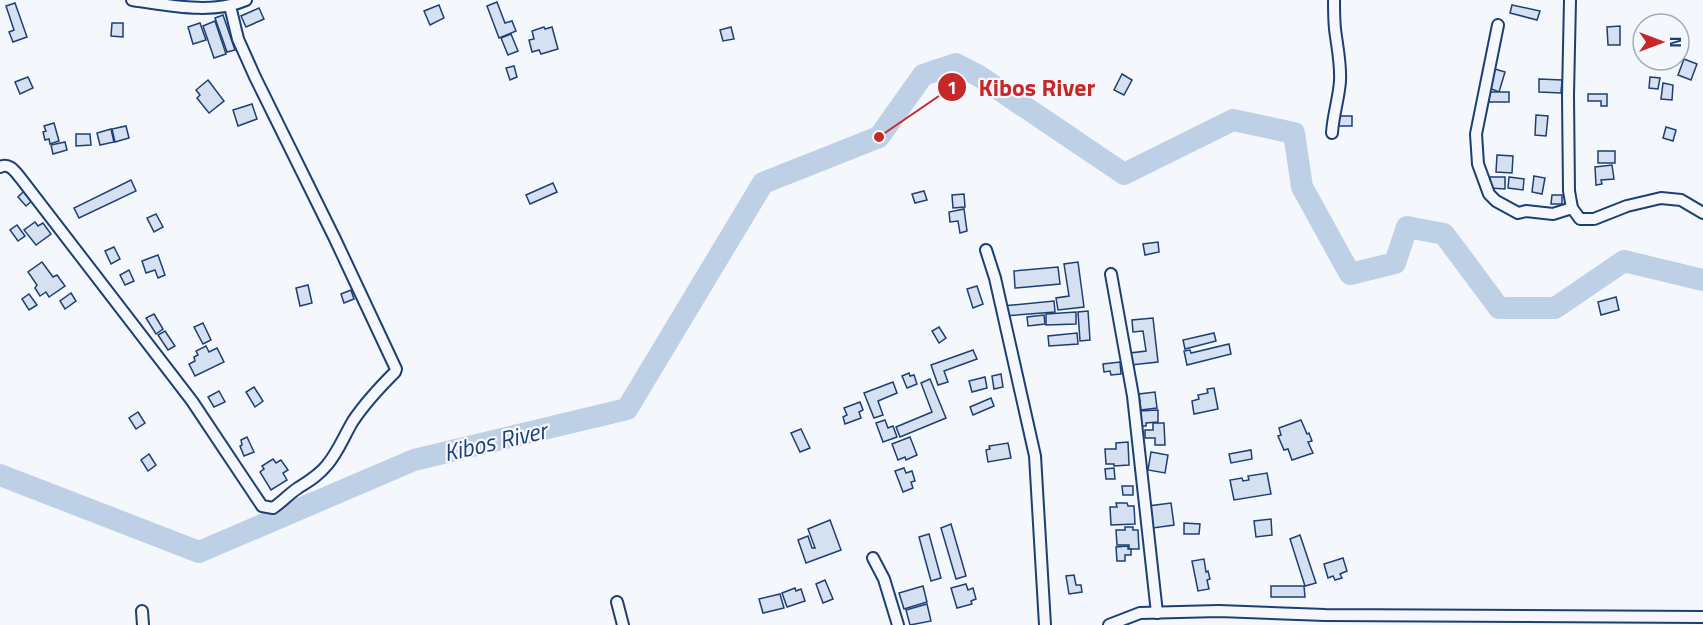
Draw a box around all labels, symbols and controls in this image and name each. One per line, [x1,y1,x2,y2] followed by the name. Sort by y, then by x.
[1631,12,1691,72] north arrow
[1664,36,1688,48] text: N
[937,66,1108,108] callout: Kibos River
[979,69,1096,105] text: Kibos River
[947,74,957,101] text: 1
[440,411,553,470] water label: Kibos River

